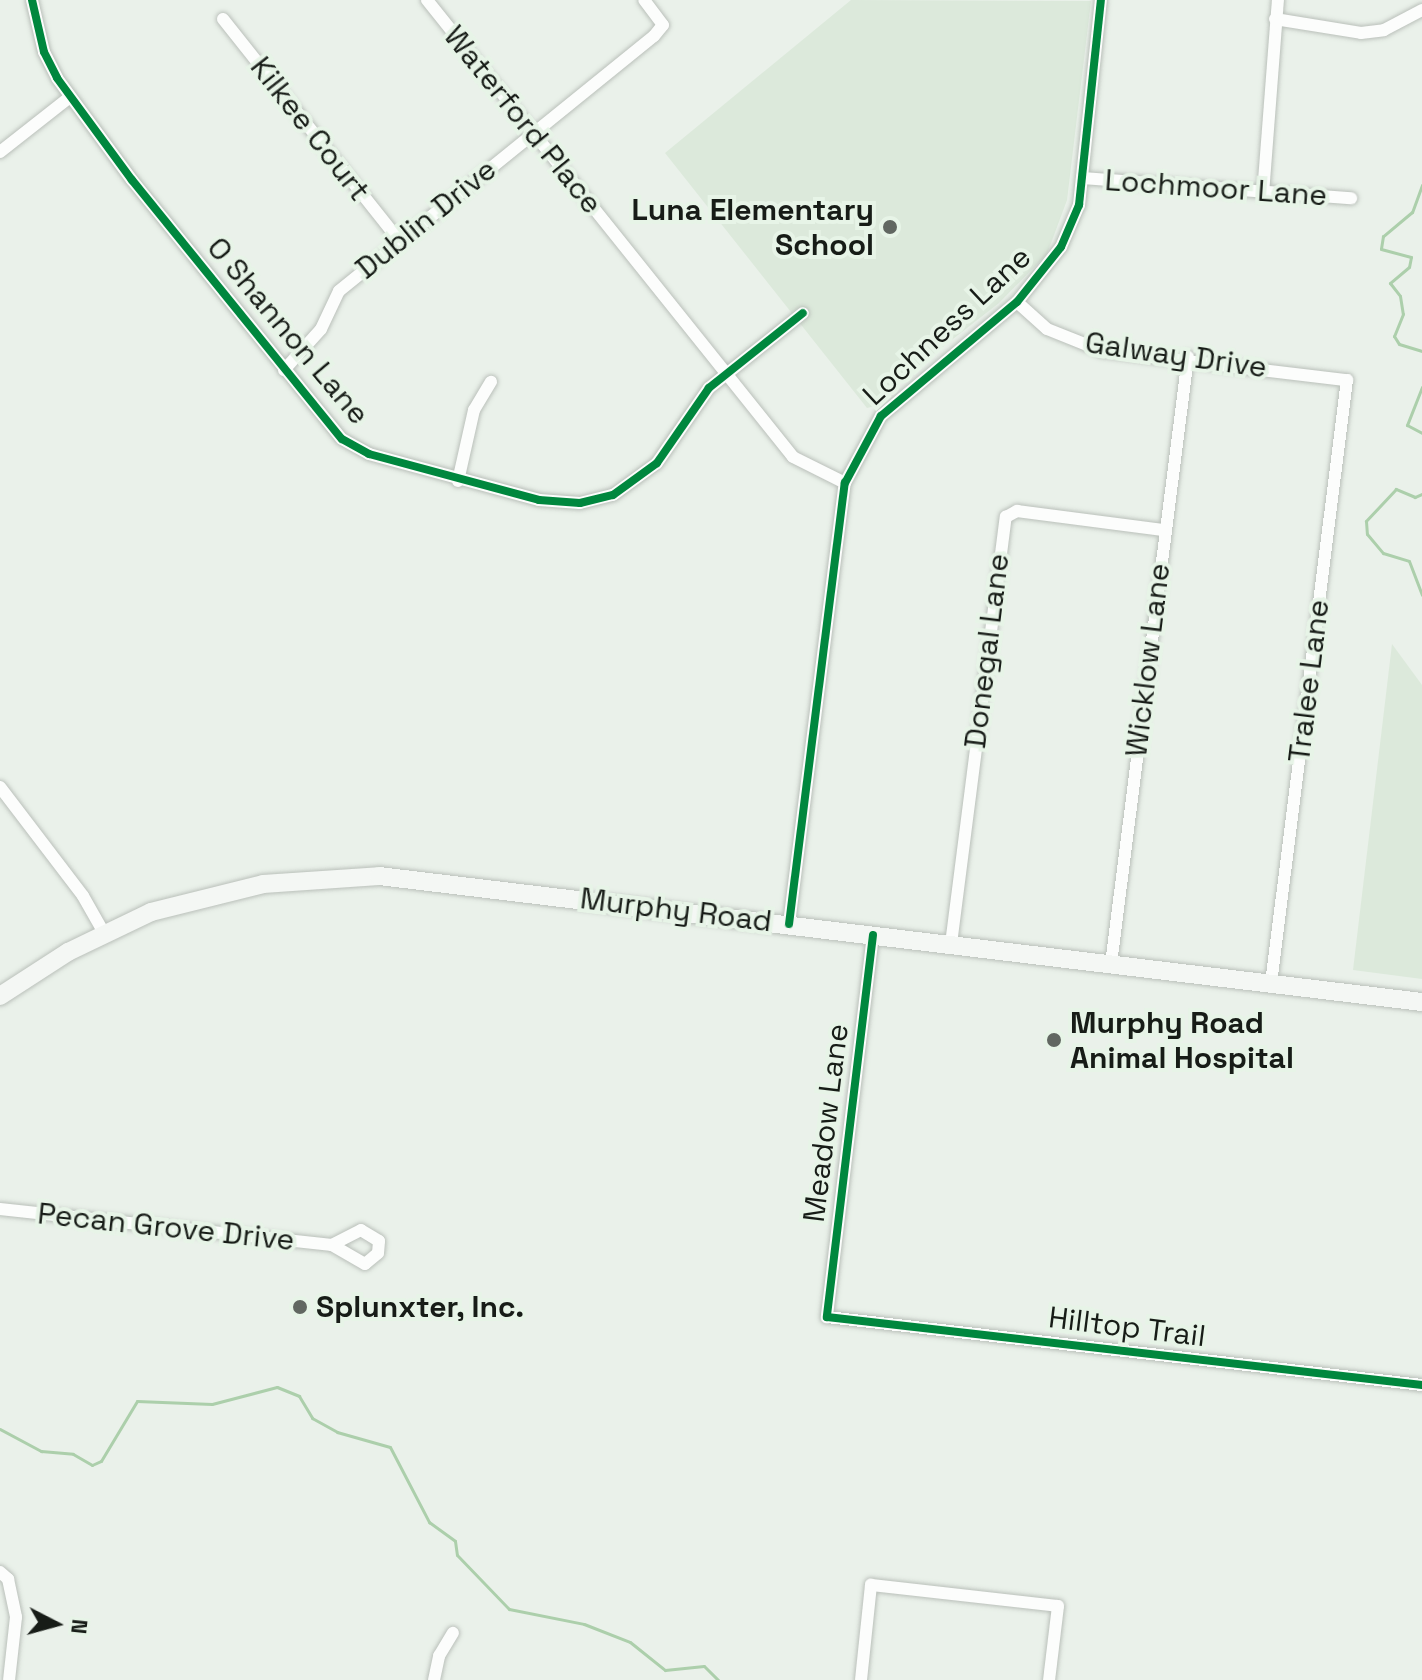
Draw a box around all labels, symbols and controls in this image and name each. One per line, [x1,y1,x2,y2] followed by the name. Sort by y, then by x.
[436,19,610,221] street label: Waterford Place
[243,50,377,208] street label: Kilkee Court
[349,151,503,287] street label: Dublin Drive
[1104,162,1328,214] street label: Lochmoor Lane
[632,192,874,262] place label: Luna Elementary School
[881,218,899,236] marker: Luna Elementary School
[199,230,377,432] street label: O Shannon Lane
[856,239,1038,413] street label: Lochness Lane
[1083,324,1269,386] street label: Galway Drive
[957,552,1017,750] street label: Donegal Lane
[1118,561,1178,759] street label: Wicklow Lane
[1281,598,1337,764] street label: Tralee Lane
[578,880,774,940] street label: Murphy Road
[1070,1005,1294,1076] place label: Murphy Road Animal Hospital
[796,1022,856,1224] street label: Meadow Lane
[1045,1031,1063,1049] marker: Murphy Road Animal Hospital
[36,1196,296,1258] street label: Pecan Grove Drive
[316,1289,525,1325] place label: Splunxter, Inc.
[291,1298,309,1316] marker: Splunxter, Inc.
[1046,1299,1208,1355] street label: Hilltop Trail
[16,1584,96,1664] north arrow
[65,1618,95,1635] text: N

